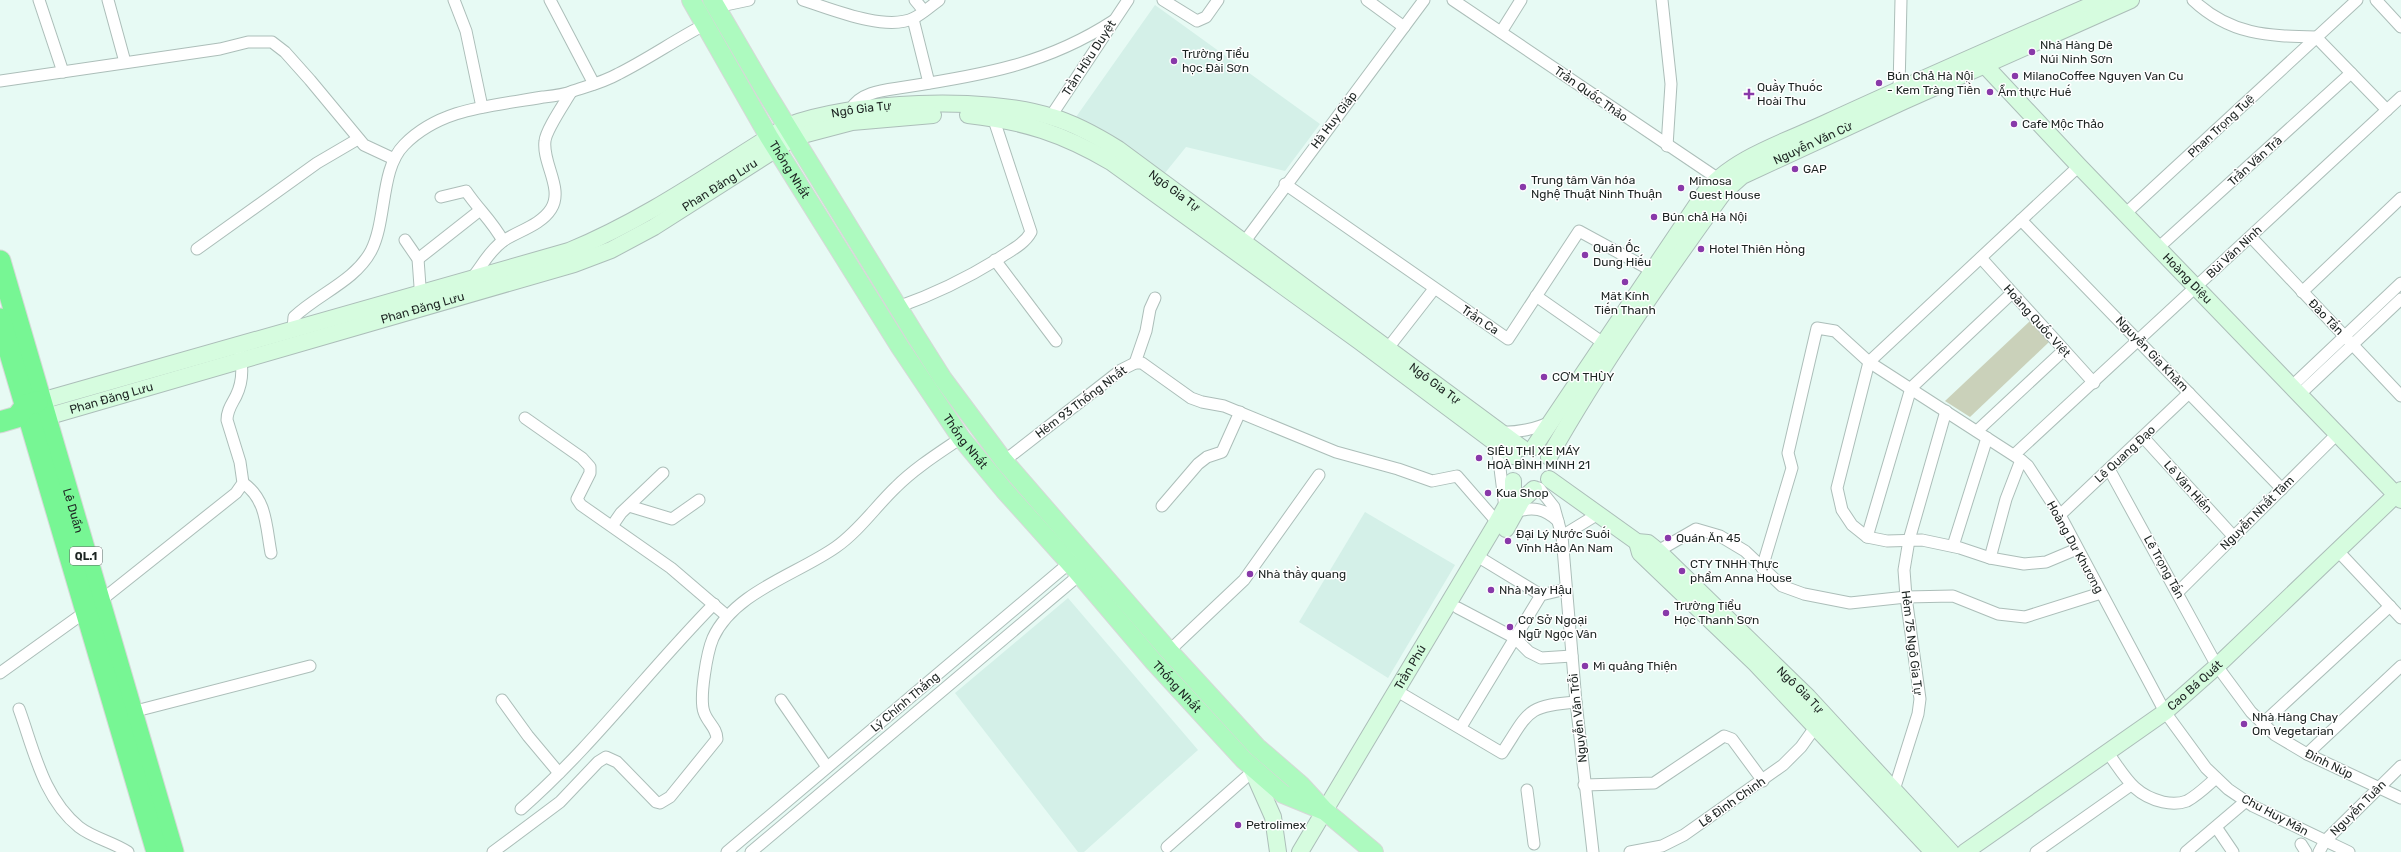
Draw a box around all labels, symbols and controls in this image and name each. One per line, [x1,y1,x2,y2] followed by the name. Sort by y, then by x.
[1059,17,1119,99] street label: Trần Hữu Duyệt
[2040,38,2113,66] place label: Nhà Hàng Dê Núi Ninh Sơn
[1182,47,1249,75] place label: Trường Tiểu học Đài Sơn
[2027,47,2037,57] marker: Nhà Hàng Dê Núi Ninh Sơn
[1169,56,1179,66] marker: Trường Tiểu học Đài Sơn
[1552,63,1631,125] street label: Trần Quốc Thảo
[1887,69,1981,97] place label: Bún Chả Hà Nội - Kem Tràng Tiền
[2023,69,2183,83] place label: MilanoCoffee Nguyen Van Cu
[2010,71,2020,81] marker: MilanoCoffee Nguyen Van Cu
[1874,78,1884,88] marker: Bún Chả Hà Nội - Kem Tràng Tiền
[1757,79,1823,108] place label: Quầy Thuốc Hoài Thu
[1998,84,2072,99] place label: Ẩm thực Huế
[1985,87,1995,97] marker: Ẩm thực Huế
[1308,89,1360,151] street label: Hà Huy Giáp
[1744,89,1754,99] marker: Quầy Thuốc Hoài Thu
[2185,91,2257,160] street label: Phan Trọng Tuệ
[830,99,892,121] street label: Ngô Gia Tự
[2022,117,2104,131] place label: Cafe Mộc Thảo
[1771,119,1855,168] street label: Nguyễn Văn Cừ
[2009,119,2019,129] marker: Cafe Mộc Thảo
[2225,133,2285,189] street label: Trần Văn Trà
[766,138,813,201] street label: Thống Nhất
[680,156,760,214] street label: Phan Đăng Lưu
[1803,162,1827,176] place label: GAP
[1790,164,1800,174] marker: GAP
[1146,167,1203,215] street label: Ngô Gia Tự
[1531,173,1662,201] place label: Trung tâm Văn hóa Nghệ Thuật Ninh Thuận
[1689,174,1761,202] place label: Mimosa Guest House
[1518,182,1528,192] marker: Trung tâm Văn hóa Nghệ Thuật Ninh Thuận
[1676,183,1686,193] marker: Mimosa Guest House
[1662,210,1747,224] place label: Bún chả Hà Nội
[1649,212,1659,222] marker: Bún chả Hà Nội
[2203,223,2265,281] street label: Bùi Văn Ninh
[1593,239,1651,269] place label: Quán Ốc Dung Hiếu
[1709,241,1805,256] place label: Hotel Thiên Hồng
[1696,244,1706,254] marker: Hotel Thiên Hồng
[1580,250,1590,260] marker: Quán Ốc Dung Hiếu
[2160,250,2215,307] street label: Hoàng Diệu
[1620,277,1630,287] marker: Măt Kính Tiến Thanh
[2001,281,2074,360] street label: Hoàng Quốc Việt
[379,289,466,327] street label: Phan Đăng Lưu
[1594,289,1656,317] place label: Măt Kính Tiến Thanh
[2306,296,2347,338] street label: Đào Tấn
[1459,302,1502,338] street label: Trần Ca
[2113,314,2191,394] street label: Nguyễn Gia Khảm
[1406,360,1464,407] street label: Ngô Gia Tự
[1032,362,1130,441] street label: Hẻm 93 Thống Nhất
[1552,370,1614,384] place label: CƠM THÙY
[1539,372,1549,382] marker: CƠM THÙY
[68,379,155,417] street label: Phan Đăng Lưu
[940,411,991,472] street label: Thống Nhất
[2092,422,2158,486] street label: Lê Quang Đạo
[1487,444,1590,472] place label: SIÊU THỊ XE MÁY HOÀ BÌNH MINH 21
[1474,453,1484,463] marker: SIÊU THỊ XE MÁY HOÀ BÌNH MINH 21
[2161,458,2216,516] street label: Lê Văn Hiến
[2217,473,2297,553] street label: Nguyễn Nhất Tâm
[1496,486,1549,500] place label: Kua Shop
[60,487,86,534] street label: Lê Duẩn
[1483,488,1493,498] marker: Kua Shop
[2044,498,2106,596] street label: Hoàng Dư Khương
[1516,526,1613,555] place label: Đại Lý Nước Suối Vĩnh Hảo An Nam
[1676,531,1741,545] place label: Quán Ăn 45
[1663,533,1673,543] marker: Quán Ăn 45
[2141,533,2188,601] street label: Lê Trọng Tấn
[1503,536,1513,546] marker: Đại Lý Nước Suối Vĩnh Hảo An Nam
[70,547,102,565] road number: QL.1
[1690,557,1792,585] place label: CTY TNHH Thực phẩm Anna House
[1258,566,1346,581] place label: Nhà thầy quang
[1677,566,1687,576] marker: CTY TNHH Thực phẩm Anna House
[1245,569,1255,579] marker: Nhà thầy quang
[1499,583,1572,597] place label: Nhà May Hậu
[1486,585,1496,595] marker: Nhà May Hậu
[1899,590,1925,696] street label: Hẻm 75 Ngô Gia Tự
[1674,599,1759,627] place label: Trường Tiểu Học Thanh Sơn
[1661,608,1671,618] marker: Trường Tiểu Học Thanh Sơn
[1518,613,1597,641] place label: Cơ Sở Ngoại Ngữ Ngọc Vân
[1505,622,1515,632] marker: Cơ Sở Ngoại Ngữ Ngọc Vân
[1391,643,1429,692] street label: Trần Phú
[2164,657,2226,714] street label: Cao Bá Quát
[1149,658,1204,716] street label: Thống Nhất
[1593,659,1677,673] place label: Mì quảng Thiện
[1580,661,1590,671] marker: Mì quảng Thiện
[1774,664,1827,716] street label: Ngô Gia Tự
[867,669,942,735] street label: Lý Chính Thắng
[1566,673,1590,763] street label: Nguyễn Văn Trỗi
[2252,710,2339,738] place label: Nhà Hàng Chay Om Vegetarian
[2239,719,2249,729] marker: Nhà Hàng Chay Om Vegetarian
[2303,746,2355,782] street label: Đinh Núp
[1696,774,1768,830] street label: Lê Đình Chinh
[2327,777,2389,839] street label: Nguyễn Tuân
[2239,791,2311,839] street label: Chu Huy Mân
[1246,818,1306,832] place label: Petrolimex
[1233,820,1243,830] marker: Petrolimex

